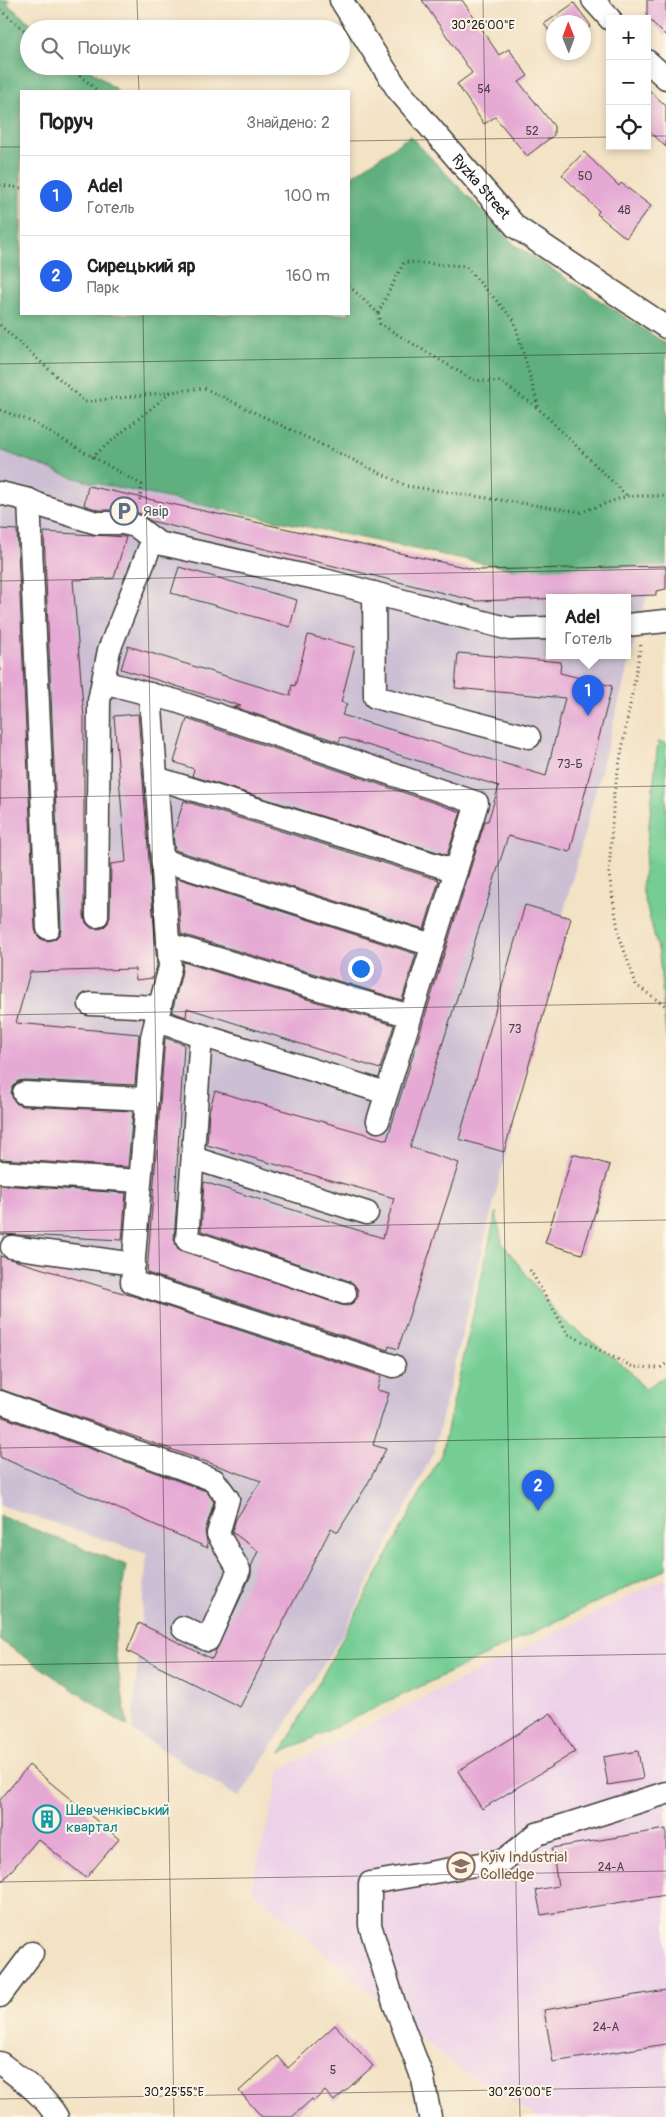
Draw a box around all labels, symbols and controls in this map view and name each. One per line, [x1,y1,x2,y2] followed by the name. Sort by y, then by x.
[546,15,591,60] north arrow
[606,15,651,150] map controls
[606,15,651,60] button: +
[451,18,515,33] text: 30°26'00"E
[20,20,350,75] search box
[38,34,66,62] icon: search
[78,36,131,60] text: Пошук
[606,60,651,105] button: −
[477,82,491,97] house number: 54
[606,105,651,150] button: locate
[40,109,93,136] text: Поруч
[247,113,330,133] text: Знайдено: 2
[525,124,539,139] house number: 52
[448,150,515,224] street label: Ryzka Street
[578,169,592,184] house number: 50
[87,174,123,198] text: Adel
[53,186,59,206] text: 1
[284,186,330,206] text: 100 m
[87,198,135,218] text: Готель
[617,203,631,218] house number: 48
[87,254,196,278] text: Сирецький яр
[52,266,60,286] text: 2
[286,266,330,286] text: 160 m
[87,278,120,298] text: Парк
[109,496,139,526] parking icon: Явір
[143,502,169,521] place label: Явір
[546,594,631,659] popup
[565,605,600,629] text: Adel
[565,629,612,649] text: Готель
[572,675,604,716] pin: 1
[557,757,583,772] house number: 73-Б
[348,956,374,982] your location
[508,1022,522,1037] house number: 73
[522,1470,554,1511] pin: 2
[66,1801,169,1837] place label: Шевченківський квартал
[32,1804,62,1834] building icon: Шевченківський квартал
[480,1848,568,1884] place label: Kyiv Industrial Colledge
[446,1851,476,1881] school or university icon: Kyiv Industrial Colledge
[598,1860,624,1875] house number: 24-А
[593,2020,619,2035] house number: 24-А
[330,2063,336,2078] house number: 5
[144,2085,204,2100] text: 30°25'55"E
[488,2085,552,2100] text: 30°26'00"E

